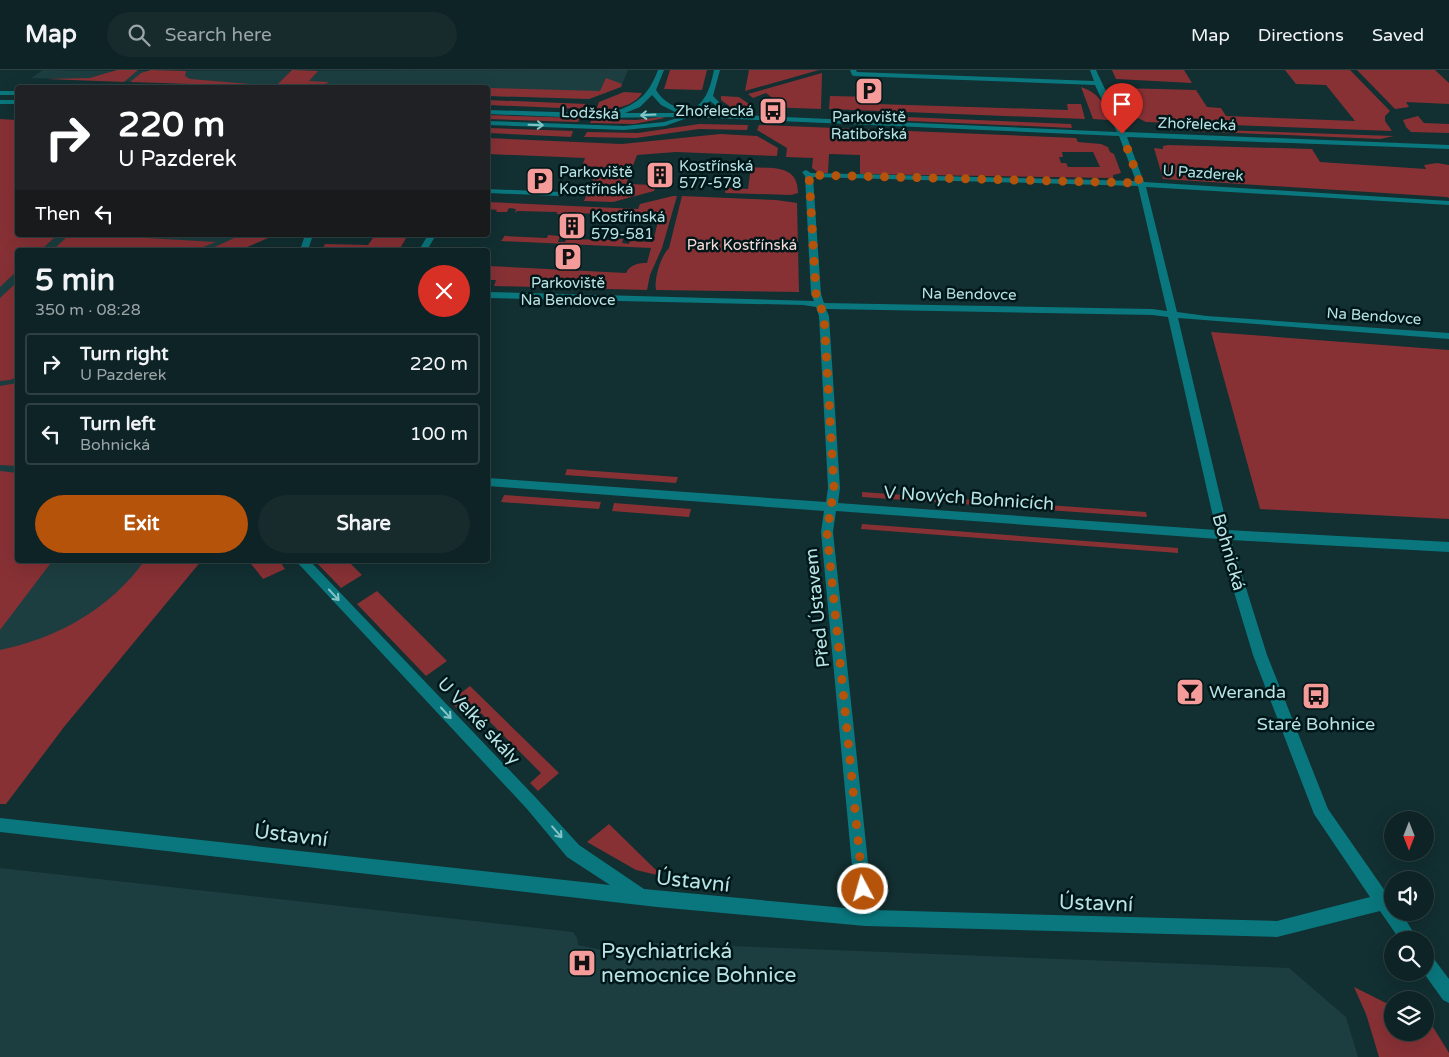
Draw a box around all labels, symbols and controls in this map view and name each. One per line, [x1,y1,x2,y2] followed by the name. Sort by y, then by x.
[107,12,457,57] search box
[25,20,77,49] text: Map
[125,21,153,49] icon: search
[165,24,272,46] text: Search here
[1191,24,1230,46] text: Map
[1258,24,1344,46] text: Directions
[1372,24,1424,46] text: Saved
[854,76,884,106] parking icon: Parkoviště Ratibořská
[1101,83,1143,134] pin
[1108,90,1136,118] icon: arrive
[758,96,788,126] bus stop icon: Zhořelecká
[675,102,754,120] place label: Zhořelecká
[561,103,619,123] street label: Lodžská
[118,104,225,146] text: 220 m
[35,105,100,170] icon: right
[831,108,907,143] place label: Parkoviště Ratibořská
[641,110,657,119] one-way arrow
[1157,114,1237,134] street label: Zhořelecká
[528,121,544,130] one-way arrow
[118,146,237,172] text: U Pazderek
[679,157,753,192] place label: Kostřínská 577-578
[645,160,675,190] building icon: Kostřínská 577-578
[1162,161,1244,185] street label: U Pazderek
[559,163,633,198] place label: Parkoviště Kostřínská
[525,166,555,196] parking icon: Parkoviště Kostřínská
[90,200,118,228] icon: left
[35,203,80,225] text: Then
[591,208,665,243] place label: Kostřínská 579-581
[557,211,587,241] building icon: Kostřínská 579-581
[687,236,797,254] park label: Park Kostřínská
[553,242,583,272] parking icon: Parkoviště Na Bendovce
[35,262,115,299] text: 5 min
[418,265,470,317] button: close
[520,274,616,309] place label: Parkoviště Na Bendovce
[921,284,1017,304] street label: Na Bendovce
[35,300,141,320] text: 350 m · 08:28
[1326,304,1422,328] street label: Na Bendovce
[80,343,168,365] text: Turn right
[37,350,65,378] icon: right
[410,353,468,375] text: 220 m
[80,365,166,385] text: U Pazderek
[80,413,156,435] text: Turn left
[37,420,65,448] icon: left
[410,423,468,445] text: 100 m
[80,435,150,455] text: Bohnická
[883,481,1055,515] street label: V Nových Bohnicích
[35,495,248,553] button: Exit
[258,495,470,553] button: Share
[1208,511,1250,593] street label: Bohnická
[800,547,834,669] street label: Před Ústavem
[328,589,340,602] one-way arrow
[433,673,525,770] street label: U Velké skály
[1175,677,1205,707] bar icon: Weranda
[1209,681,1286,703] place label: Weranda
[1301,681,1331,711] bus stop icon: Staré Bohnice
[440,707,452,720] one-way arrow
[1257,713,1375,735] place label: Staré Bohnice
[1384,811,1434,861] north arrow
[1384,811,1434,1041] map controls
[253,819,329,852] street label: Ústavní
[551,826,562,839] one-way arrow
[836,862,888,914] position arrow
[655,865,731,898] street label: Ústavní
[1384,871,1434,921] button: sound
[1058,890,1134,917] street label: Ústavní
[1384,931,1434,981] button: search
[601,939,797,988] place label: Psychiatrická nemocnice Bohnice
[567,948,597,978] hospital icon: Psychiatrická nemocnice Bohnice
[1384,991,1434,1041] button: layers

